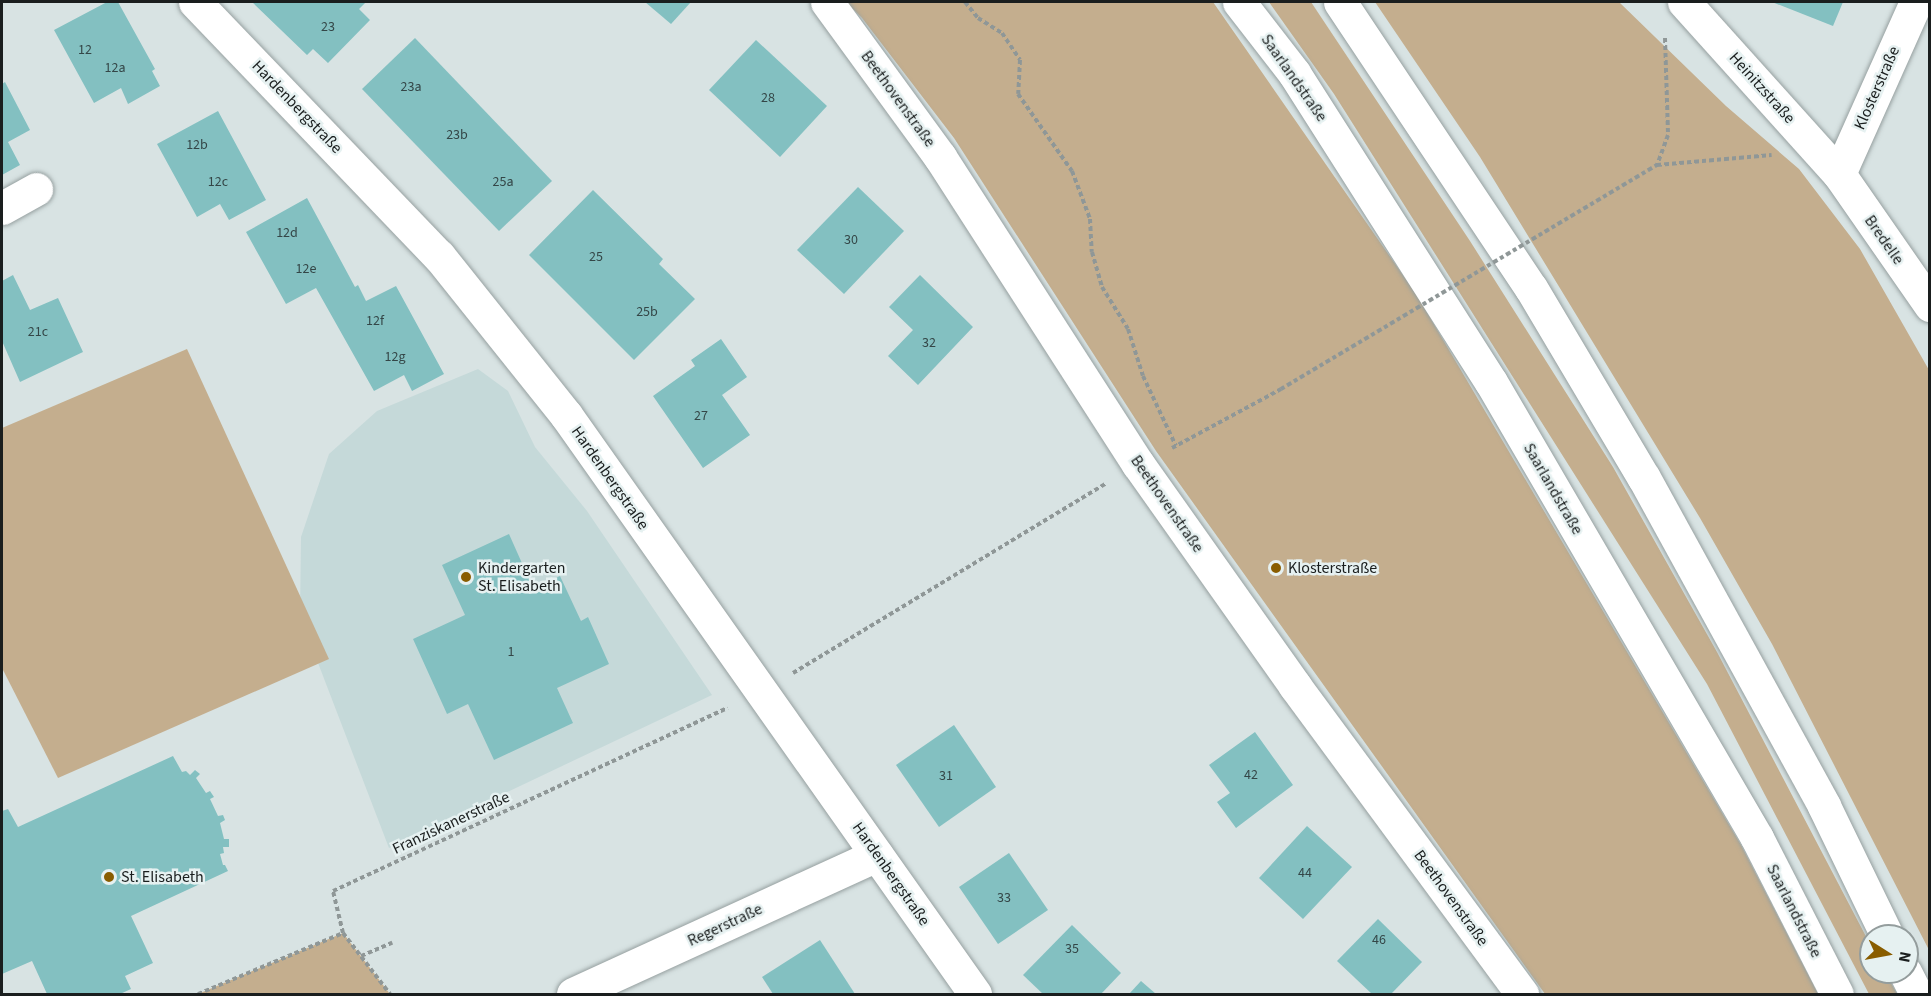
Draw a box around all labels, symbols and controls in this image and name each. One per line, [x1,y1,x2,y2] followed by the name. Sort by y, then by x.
[321,19,335,35] house number: 23
[1257,31,1331,125] street label: Saarlandstraße
[78,42,92,58] house number: 12
[1850,43,1904,133] street label: Klosterstraße
[857,47,939,151] street label: Beethovenstraße
[1725,48,1799,128] street label: Heinitzstraße
[248,56,346,158] street label: Hardenbergstraße
[105,60,125,76] house number: 12a
[401,79,421,95] house number: 23a
[761,90,775,106] house number: 28
[446,127,468,143] house number: 23b
[186,137,208,153] house number: 12b
[208,174,228,190] house number: 12c
[493,174,513,190] house number: 25a
[1860,212,1908,268] street label: Bredelle
[276,225,298,241] house number: 12d
[844,232,858,248] house number: 30
[589,249,603,265] house number: 25
[296,261,316,277] house number: 12e
[636,304,658,320] house number: 25b
[366,313,384,329] house number: 12f
[28,324,48,340] house number: 21c
[922,335,936,351] house number: 32
[385,349,405,365] house number: 12g
[694,408,708,424] house number: 27
[567,423,653,533] street label: Hardenbergstraße
[1519,440,1587,538] street label: Saarlandstraße
[1126,452,1208,556] street label: Beethovenstraße
[478,558,565,596] place label: Kindergarten St. Elisabeth
[1288,558,1377,578] place label: Klosterstraße
[1269,561,1283,575] marker: Klosterstraße
[459,570,473,584] marker: Kindergarten St. Elisabeth
[508,644,514,660] house number: 1
[1244,767,1258,783] house number: 42
[939,768,953,784] house number: 31
[389,787,513,859] street label: Franziskanerstraße
[848,819,934,929] street label: Hardenbergstraße
[1410,846,1492,950] street label: Beethovenstraße
[1762,861,1826,961] street label: Saarlandstraße
[1298,865,1312,881] house number: 44
[121,867,204,887] place label: St. Elisabeth
[102,870,116,884] marker: St. Elisabeth
[997,890,1011,906] house number: 33
[685,899,765,951] street label: Regerstraße
[1859,924,1919,984] north arrow
[1372,932,1386,948] house number: 46
[1065,941,1079,957] house number: 35
[1893,950,1917,964] text: N

